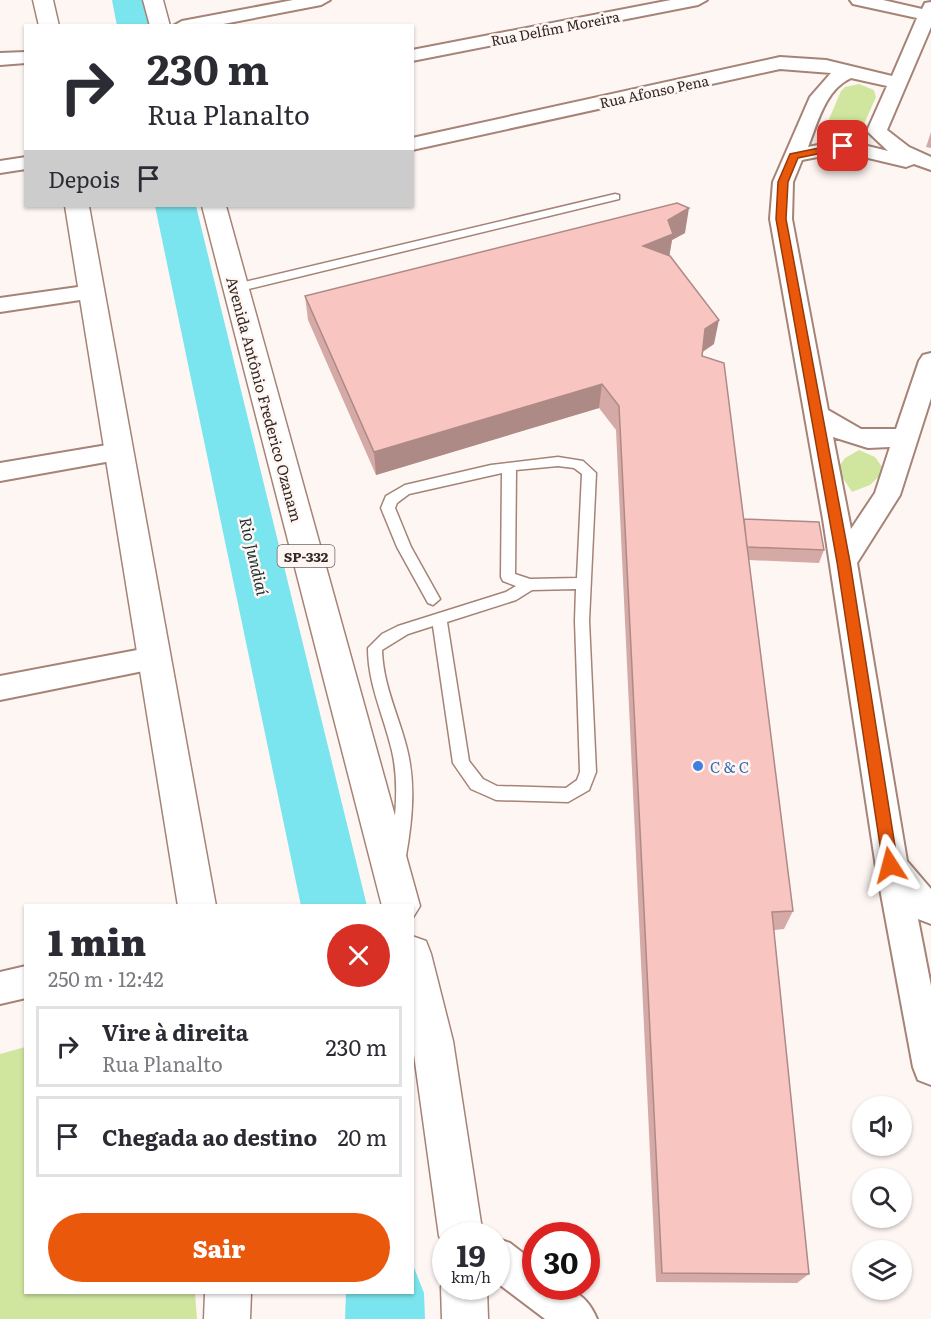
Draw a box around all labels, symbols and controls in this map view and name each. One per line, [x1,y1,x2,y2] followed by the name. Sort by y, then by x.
[489,6,622,50] street label: Rua Delfim Moreira
[147,36,269,98] text: 230 m
[48,48,126,126] icon: right
[598,70,711,112] street label: Rua Afonso Pena
[147,93,310,133] text: Rua Planalto
[817,120,868,171] pin
[826,129,859,162] icon: arrive
[48,162,120,195] text: Depois
[132,162,165,195] icon: arrive
[221,274,309,525] street label: Avenida Antônio Frederico Ozanam
[234,515,276,598] water label: Rio Jundiaí
[278,545,334,567] road number: SP-332
[710,755,749,778] place label: C & C
[691,759,705,773] marker: C & C
[858,833,922,897] position arrow
[48,914,146,967] text: 1 min
[327,924,390,987] button: close
[48,963,164,993] text: 250 m · 12:42
[102,1015,249,1048] text: Vire à direita
[51,1030,84,1063] icon: right
[325,1030,387,1063] text: 230 m
[102,1048,223,1078] text: Rua Planalto
[852,1096,912,1300] map controls
[852,1096,912,1156] button: sound
[51,1120,84,1153] icon: arrive
[102,1120,317,1153] text: Chegada ao destino
[337,1120,387,1153] text: 20 m
[852,1168,912,1228] button: search
[48,1213,390,1282] button: Sair
[522,1222,600,1300] speed limit sign: 30
[456,1232,486,1276] text: 19
[852,1240,912,1300] button: layers
[451,1265,491,1288] text: km/h

